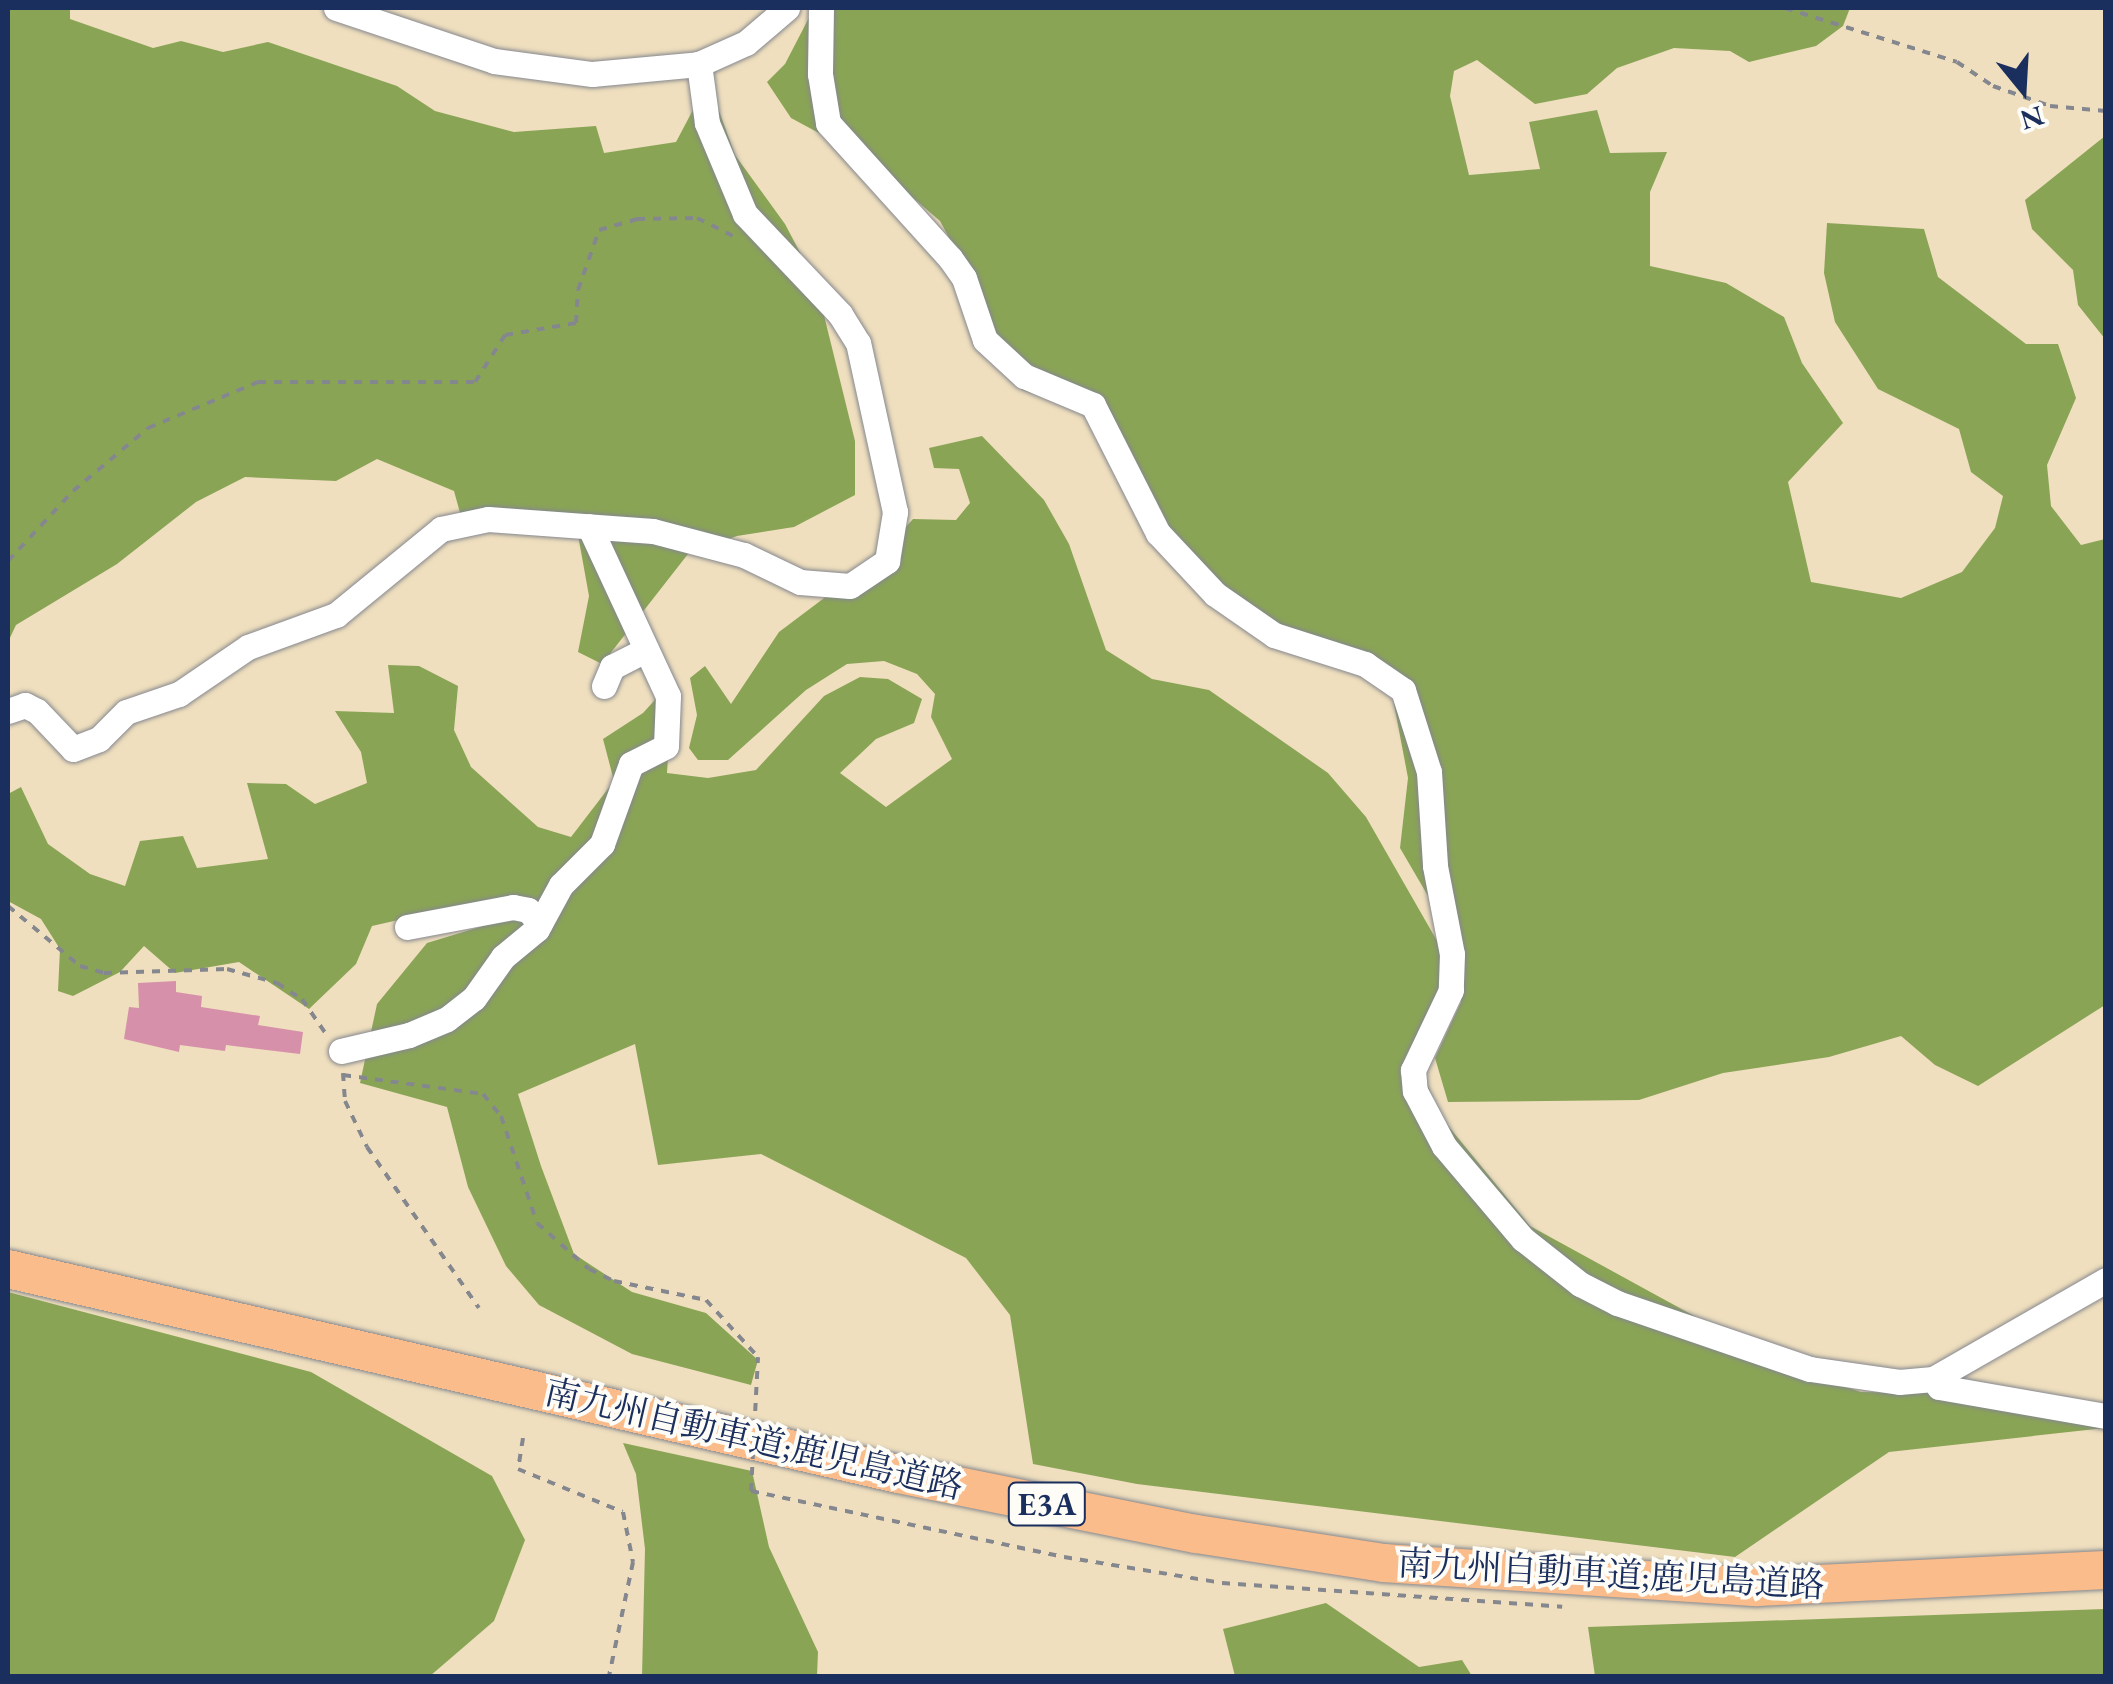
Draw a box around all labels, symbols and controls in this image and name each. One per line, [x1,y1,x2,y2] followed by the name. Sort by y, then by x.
[1973,40,2073,140] north arrow
[2016,98,2049,139] text: N
[541,1370,967,1508] street label: 南九州自動車道;鹿児島道路
[1007,1477,1087,1531] road number: E3A
[1396,1542,1826,1606] street label: 南九州自動車道;鹿児島道路

